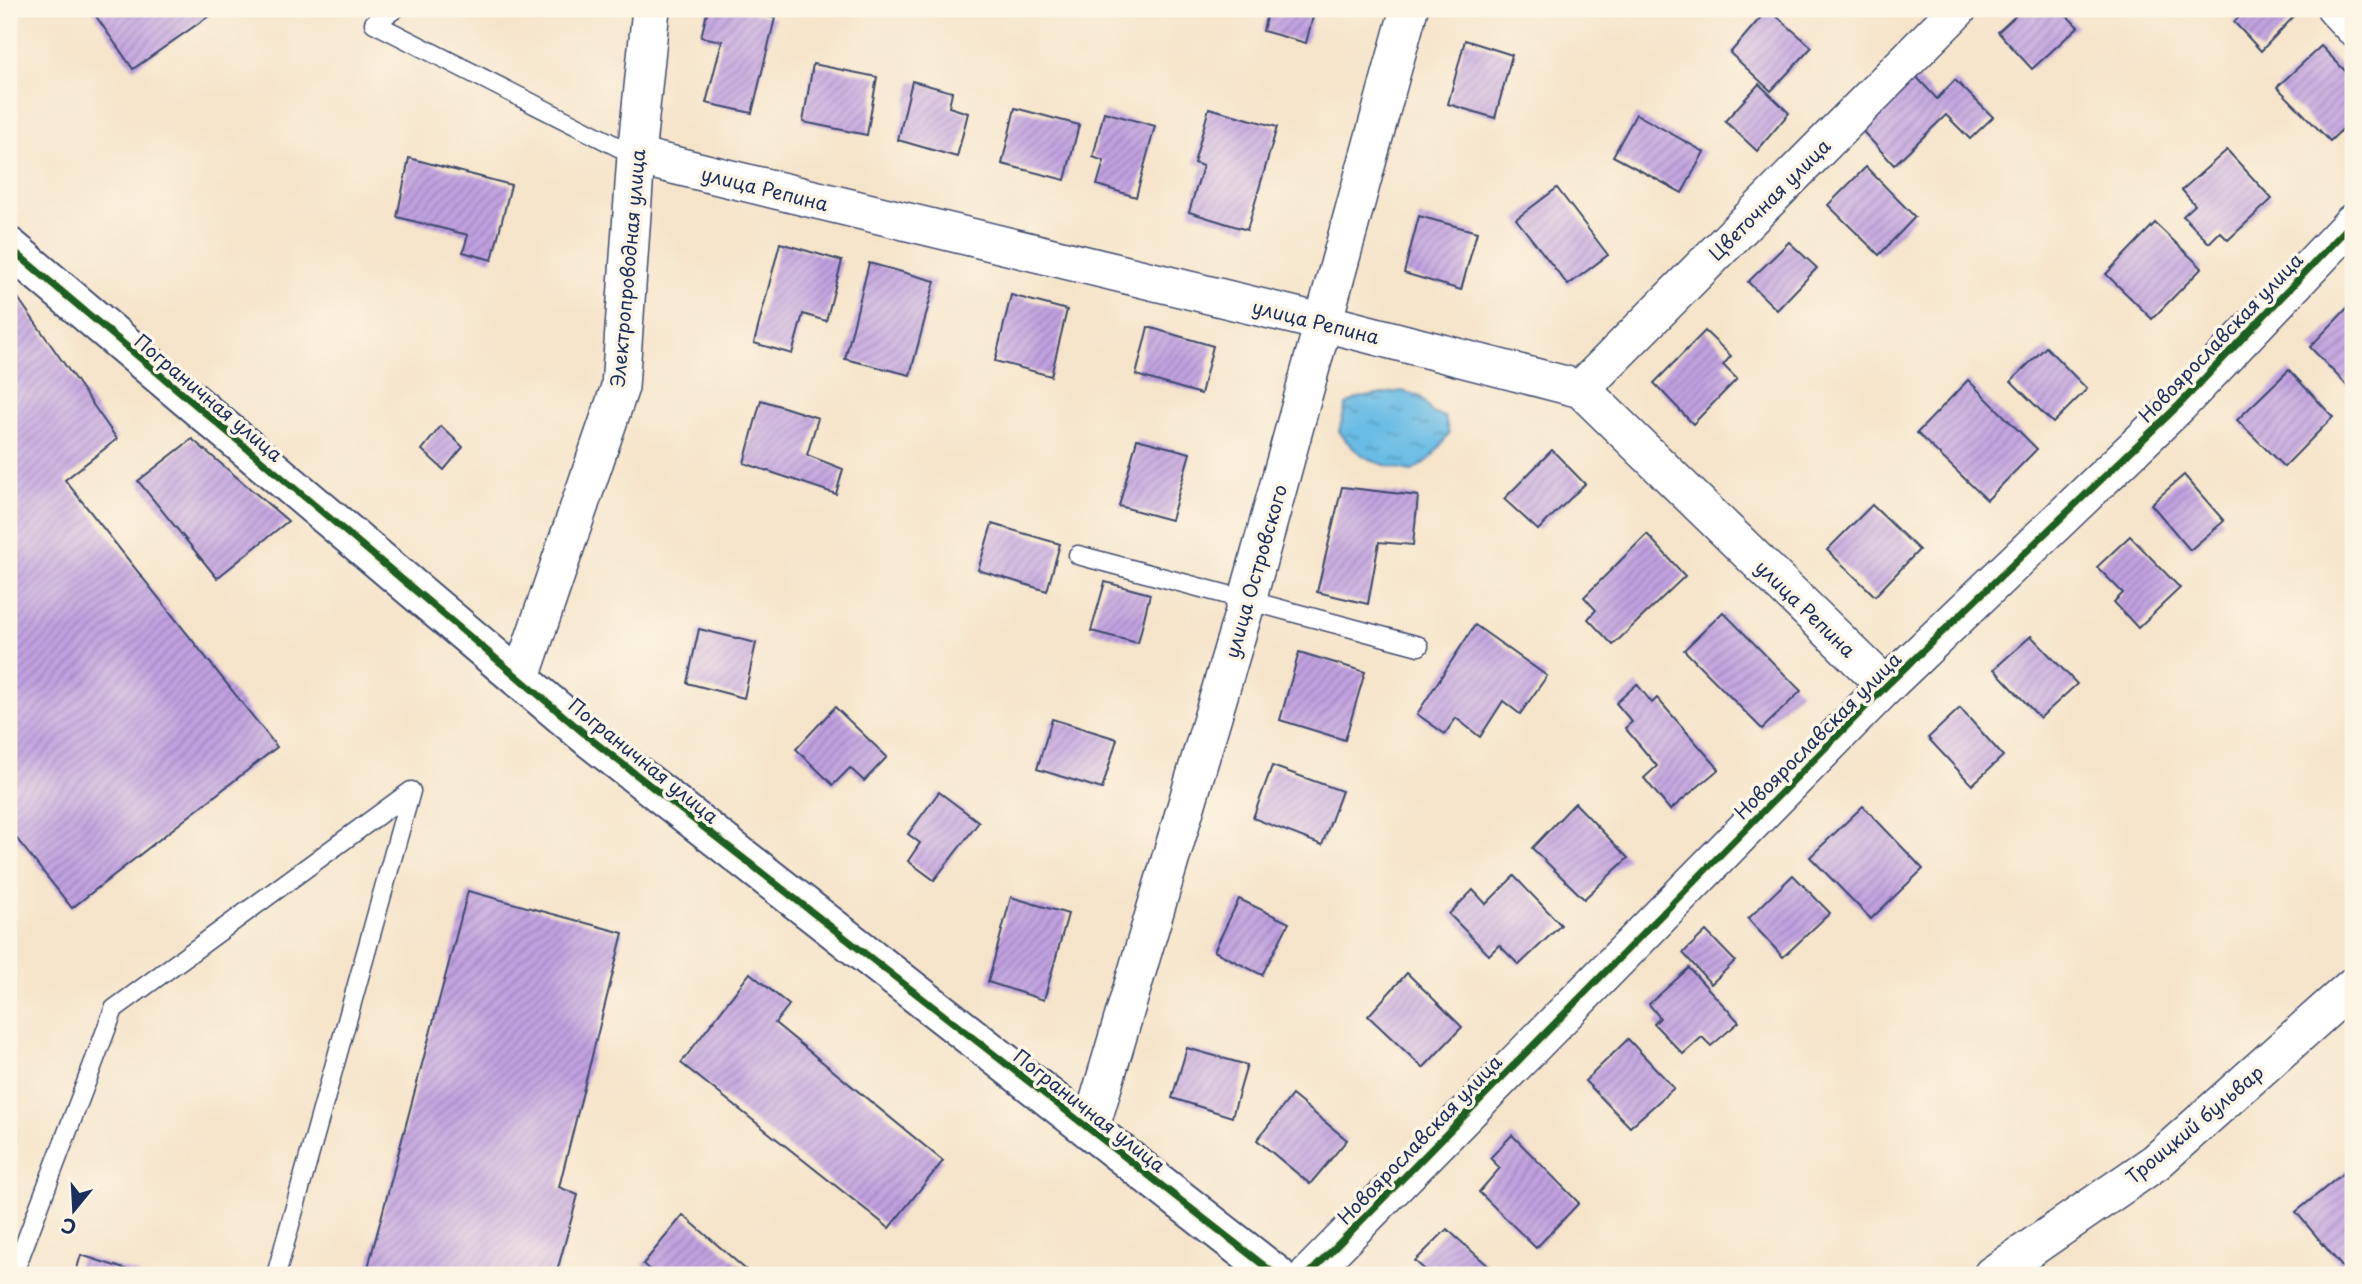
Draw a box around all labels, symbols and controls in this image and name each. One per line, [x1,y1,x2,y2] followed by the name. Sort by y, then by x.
[1702,132,1836,266] street label: Цветочная улица
[603,148,651,388] street label: Электропроводная улица
[699,159,831,217] street label: улица Репина
[2131,246,2309,428] street label: Новоярославская улица
[1250,292,1382,350] street label: улица Репина
[129,327,289,467] street label: Пограничная улица
[1217,481,1293,661] street label: улица Островского
[1750,553,1862,663] street label: улица Репина
[1727,645,1907,825] street label: Новоярославская улица
[563,691,725,829] street label: Пограничная улица
[1008,1042,1172,1178] street label: Пограничная улица
[1330,1048,1508,1230] street label: Новоярославская улица
[2119,1058,2269,1190] street label: Троицкий бульвар
[38,1176,108,1246] north arrow
[57,1212,80,1243] text: С

